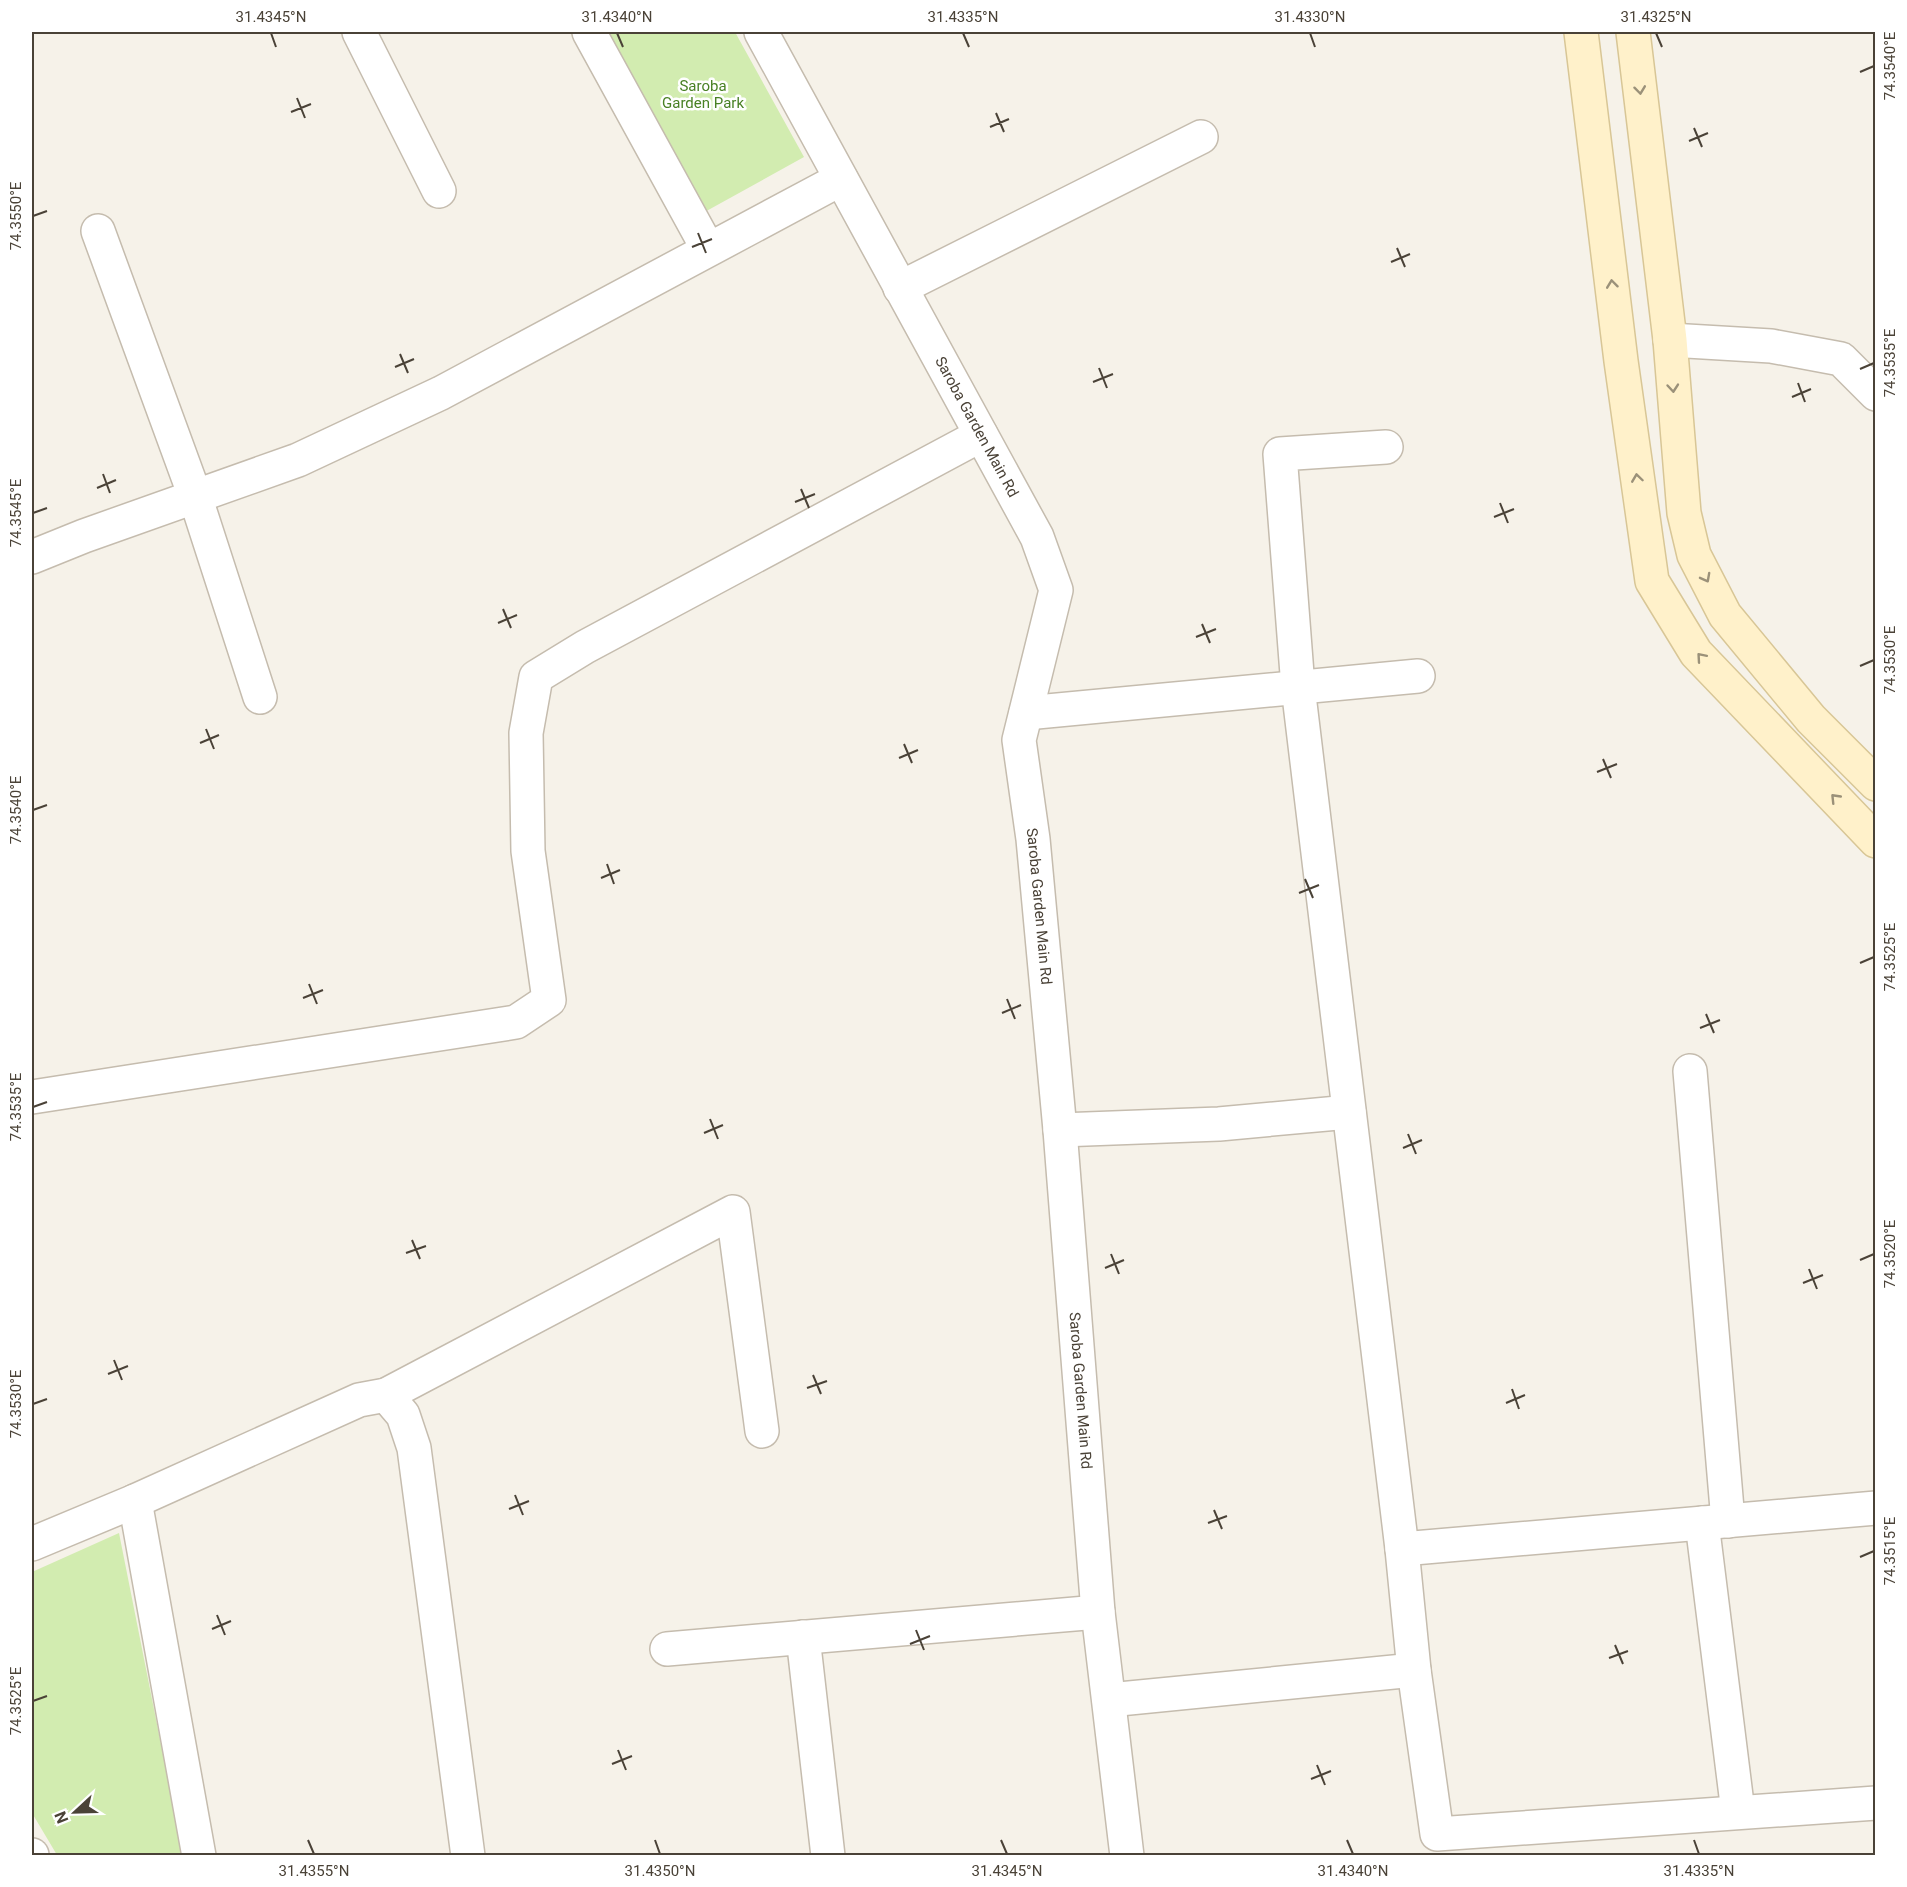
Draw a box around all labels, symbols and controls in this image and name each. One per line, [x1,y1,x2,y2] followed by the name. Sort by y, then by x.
[236,8,306,26] text: 31.4345°N
[582,8,652,26] text: 31.4340°N
[928,8,998,26] text: 31.4335°N
[1275,8,1345,26] text: 31.4330°N
[1621,8,1691,26] text: 31.4325°N
[1881,31,1899,100] text: 74.3540°E
[662,77,744,112] park label: Saroba Garden Park
[1633,85,1646,94] one-way arrow
[7,181,25,250] text: 74.3550°E
[1606,280,1619,289] one-way arrow
[1881,328,1899,397] text: 74.3535°E
[931,353,1022,500] street label: Saroba Garden Main Rd
[1667,383,1680,392] one-way arrow
[1632,473,1644,482] one-way arrow
[7,478,25,547] text: 74.3545°E
[1699,572,1710,582] one-way arrow
[1881,625,1899,694] text: 74.3530°E
[1697,653,1708,664] one-way arrow
[7,775,25,844] text: 74.3540°E
[1831,795,1842,805] one-way arrow
[1023,827,1055,986] street label: Saroba Garden Main Rd
[1881,922,1899,991] text: 74.3525°E
[7,1072,25,1141] text: 74.3535°E
[1881,1219,1899,1288] text: 74.3520°E
[1065,1311,1096,1470] street label: Saroba Garden Main Rd
[7,1369,25,1438] text: 74.3530°E
[1881,1516,1899,1585] text: 74.3515°E
[7,1666,25,1735] text: 74.3525°E
[45,1782,105,1842] north arrow
[51,1809,72,1826] text: N
[279,1862,349,1880] text: 31.4355°N
[625,1862,695,1880] text: 31.4350°N
[972,1862,1042,1880] text: 31.4345°N
[1318,1862,1388,1880] text: 31.4340°N
[1664,1862,1734,1880] text: 31.4335°N

